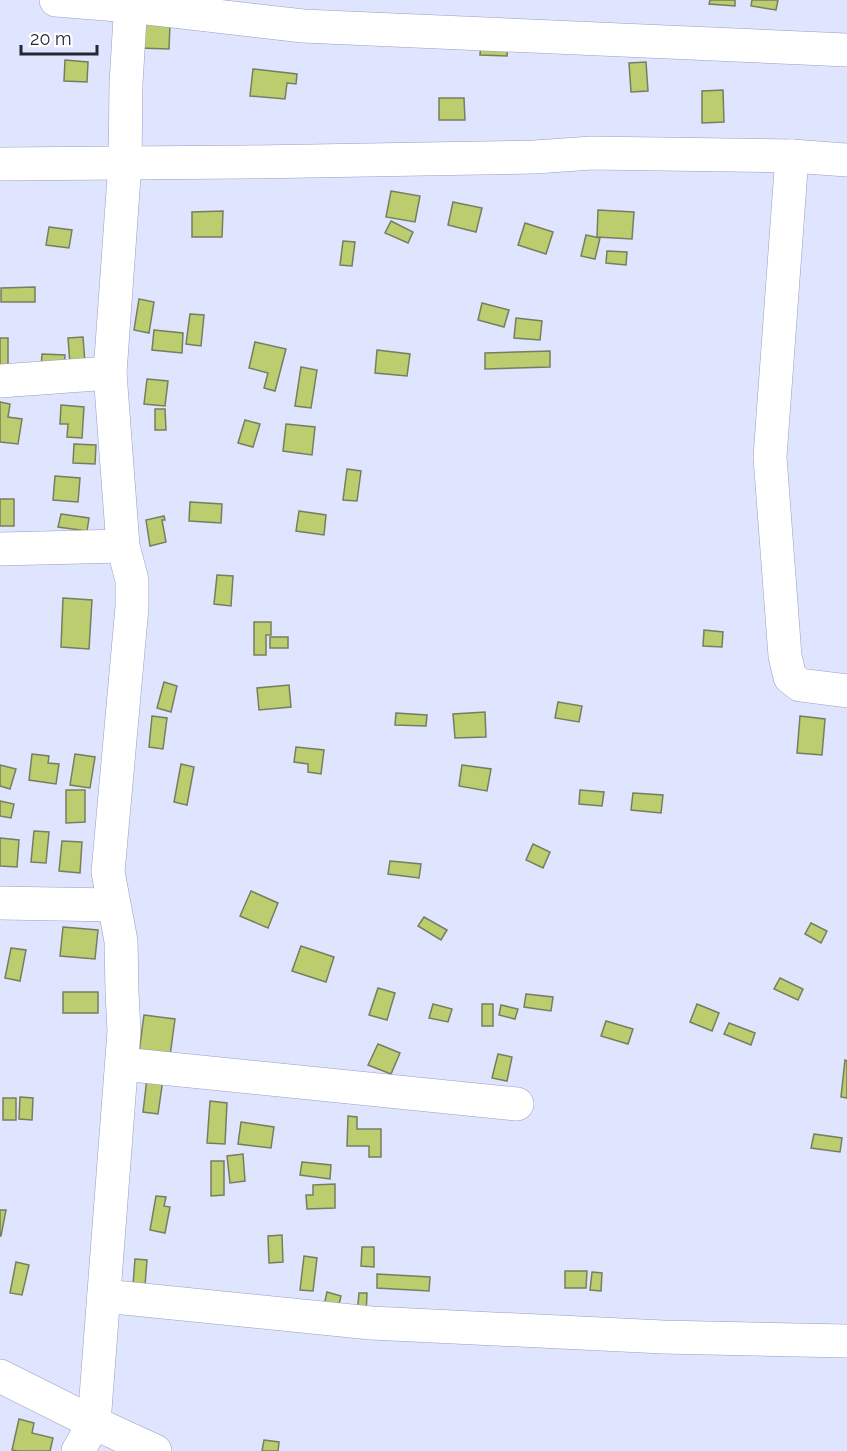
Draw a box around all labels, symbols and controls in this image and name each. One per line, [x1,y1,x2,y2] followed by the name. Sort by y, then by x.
[21,18,98,56] scale bar
[30,28,72,49] text: 20 m

